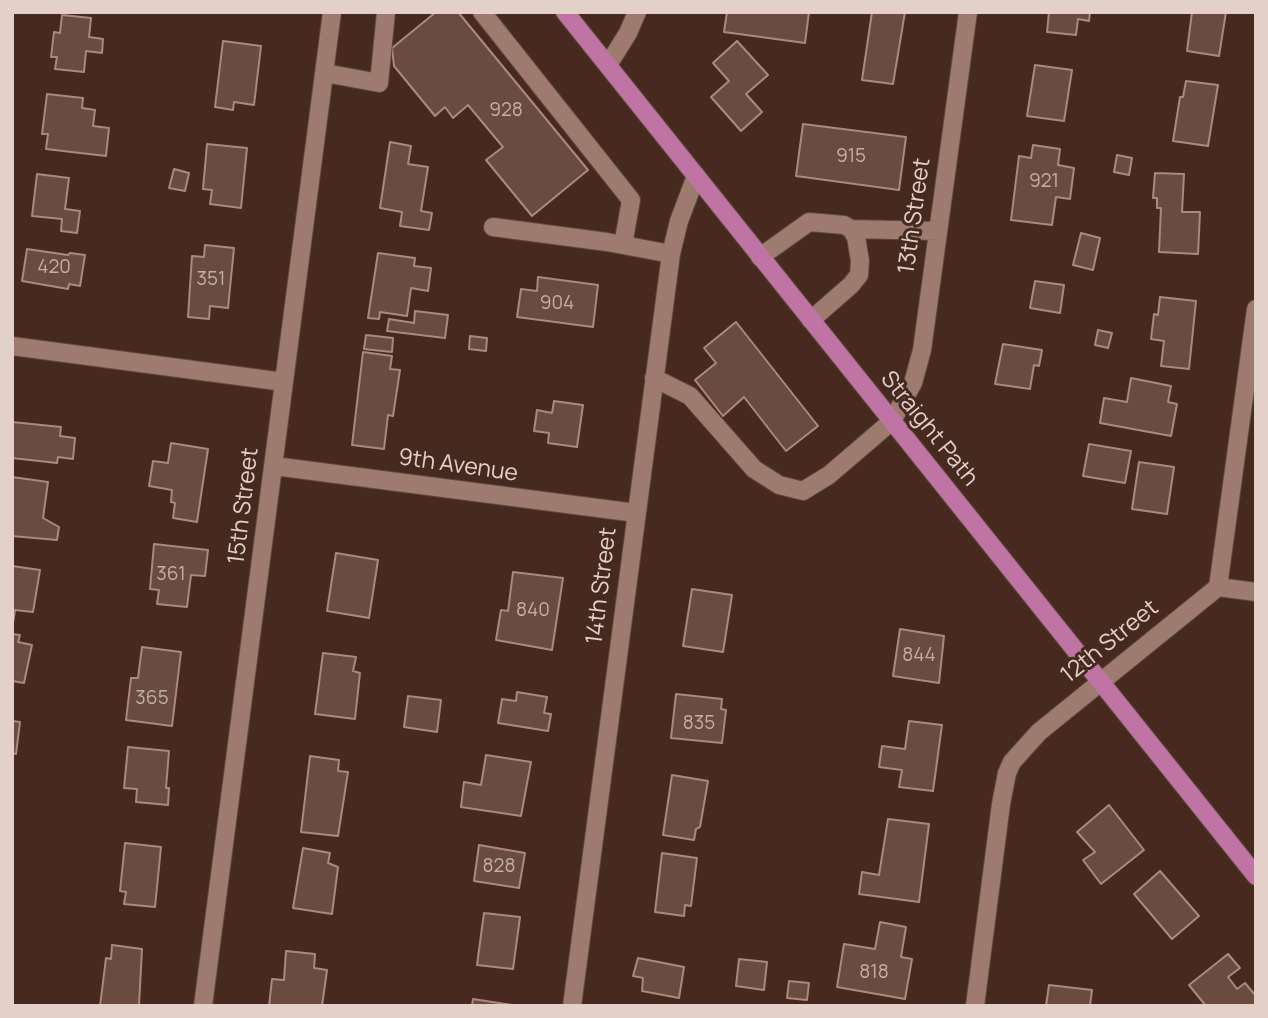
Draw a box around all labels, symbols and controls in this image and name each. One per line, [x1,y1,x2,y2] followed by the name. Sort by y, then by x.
[489,100,523,122] house number: 928
[836,146,866,168] house number: 915
[893,156,937,276] street label: 13th Street
[1029,171,1059,193] house number: 921
[37,257,71,279] house number: 420
[197,269,225,291] house number: 351
[540,293,574,315] house number: 904
[874,366,984,492] street label: Straight Path
[396,444,520,488] street label: 9th Avenue
[223,446,265,566] street label: 15th Street
[581,526,623,646] street label: 14th Street
[156,564,186,586] house number: 361
[1056,594,1164,690] street label: 12th Street
[516,600,550,622] house number: 840
[902,645,936,667] house number: 844
[135,688,169,710] house number: 365
[683,713,715,735] house number: 835
[483,856,515,878] house number: 828
[859,962,889,984] house number: 818

